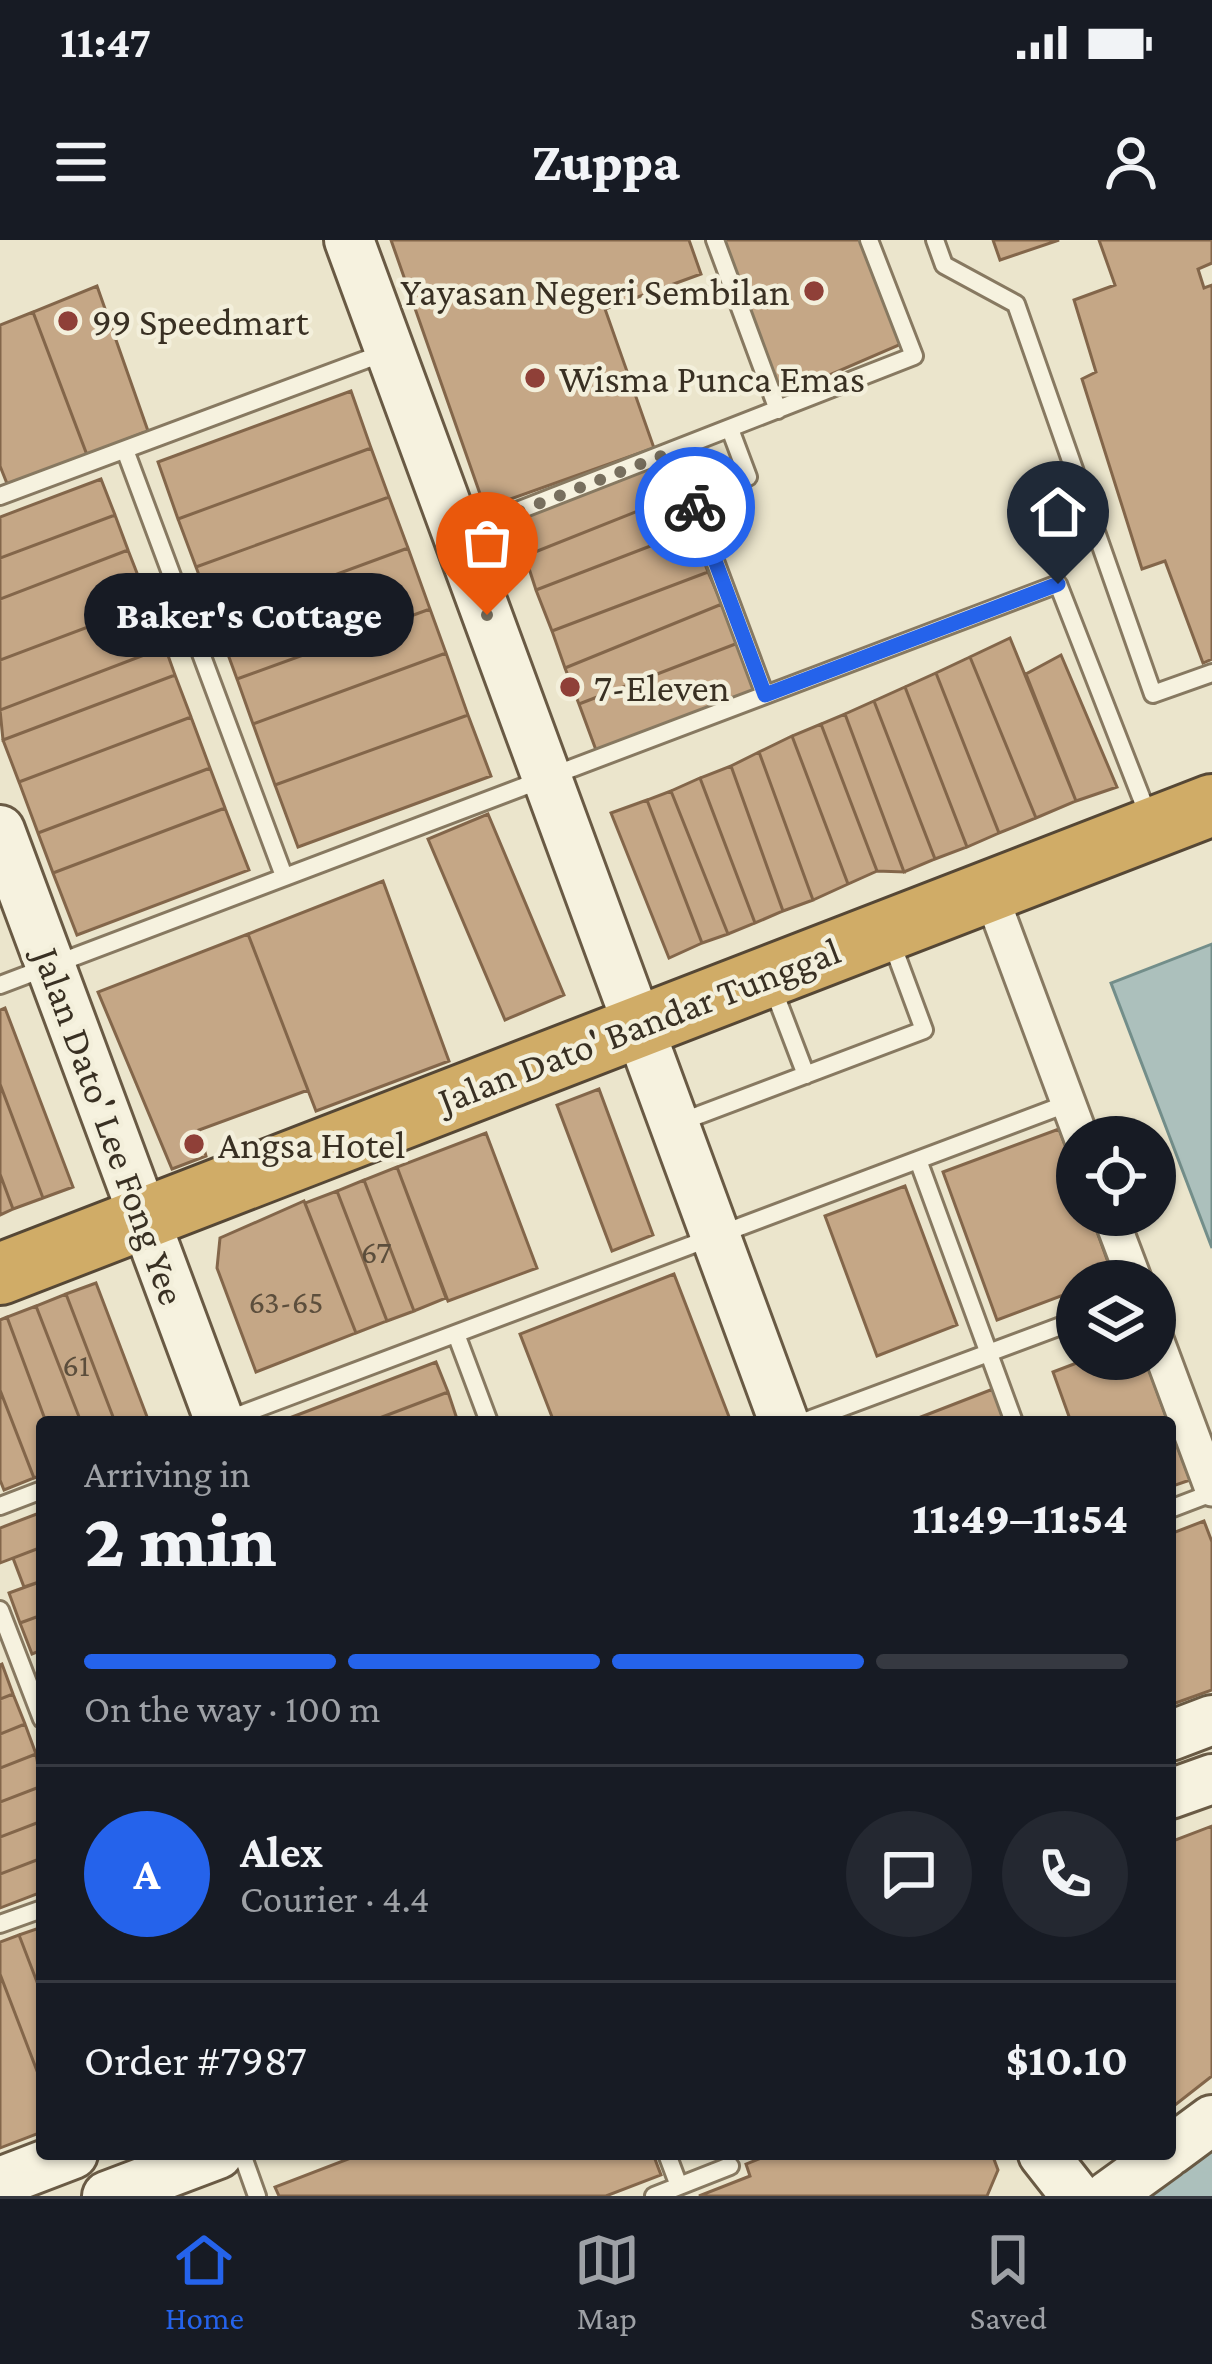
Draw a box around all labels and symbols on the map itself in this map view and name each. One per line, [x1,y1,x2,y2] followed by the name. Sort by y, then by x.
[401,270,790,314] place label: Yayasan Negeri Sembilan
[801,278,827,304] marker: Yayasan Negeri Sembilan
[92,300,310,344] place label: 99 Speedmart
[55,308,81,334] marker: 99 Speedmart
[559,357,865,400] place label: Wisma Punca Emas
[522,365,548,391] marker: Wisma Punca Emas
[635,447,755,567] courier
[1007,461,1109,584] pin
[436,492,538,615] pin
[85,573,415,657] callout: Baker's Cottage
[594,666,730,709] place label: 7-Eleven
[557,674,583,700] marker: 7-Eleven
[429,928,846,1124] street label: Jalan Dato' Bandar Tunggal
[23,939,195,1311] street label: Jalan Dato' Lee Fong Yee
[218,1123,405,1167] place label: Angsa Hotel
[181,1131,207,1157] marker: Angsa Hotel
[361,1233,391,1270] house number: 67
[248,1283,324,1320] house number: 63-65
[62,1346,90,1383] house number: 61

